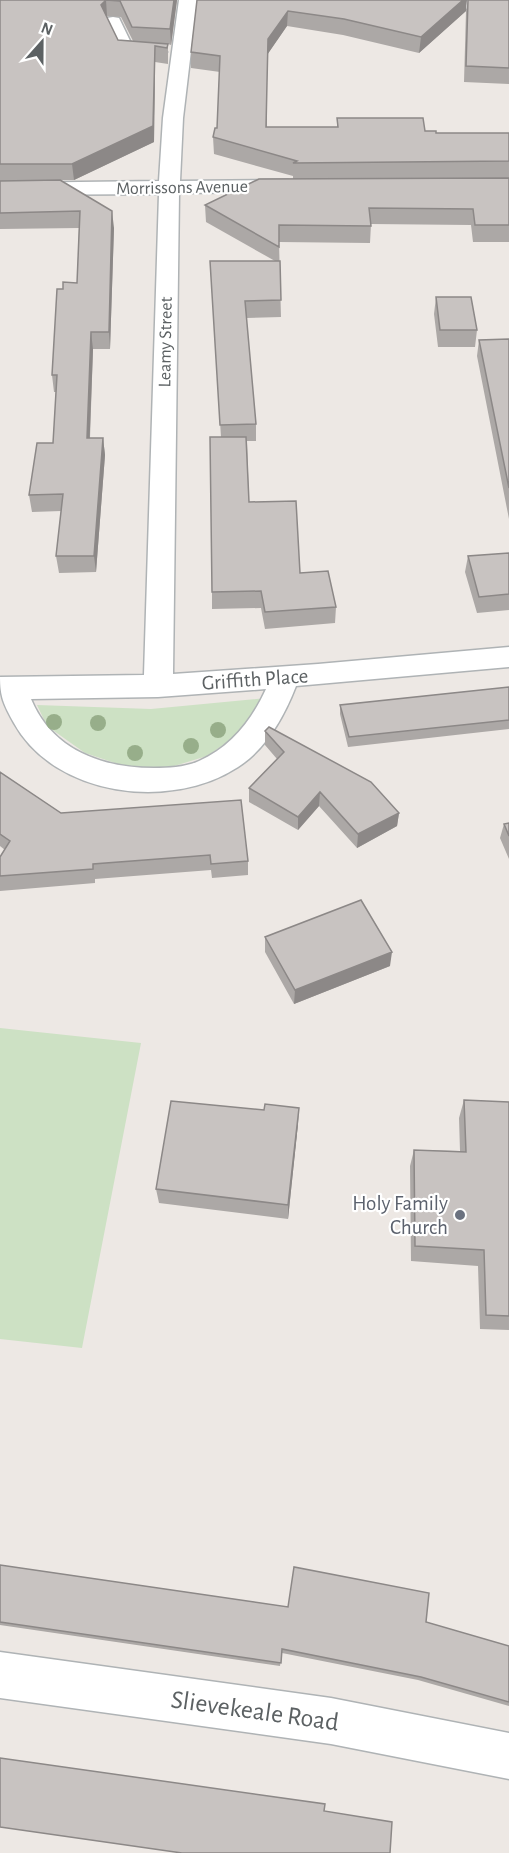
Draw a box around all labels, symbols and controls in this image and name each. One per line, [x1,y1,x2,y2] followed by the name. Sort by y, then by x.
[12,12,72,72] north arrow
[39,19,55,38] text: N
[116,178,248,198] street label: Morrissons Avenue
[156,296,176,388] street label: Leamy Street
[201,665,309,694] street label: Griffith Place
[352,1193,448,1238] place label: Holy Family Church
[453,1208,467,1222] marker: Holy Family Church
[169,1686,340,1736] street label: Slievekeale Road

